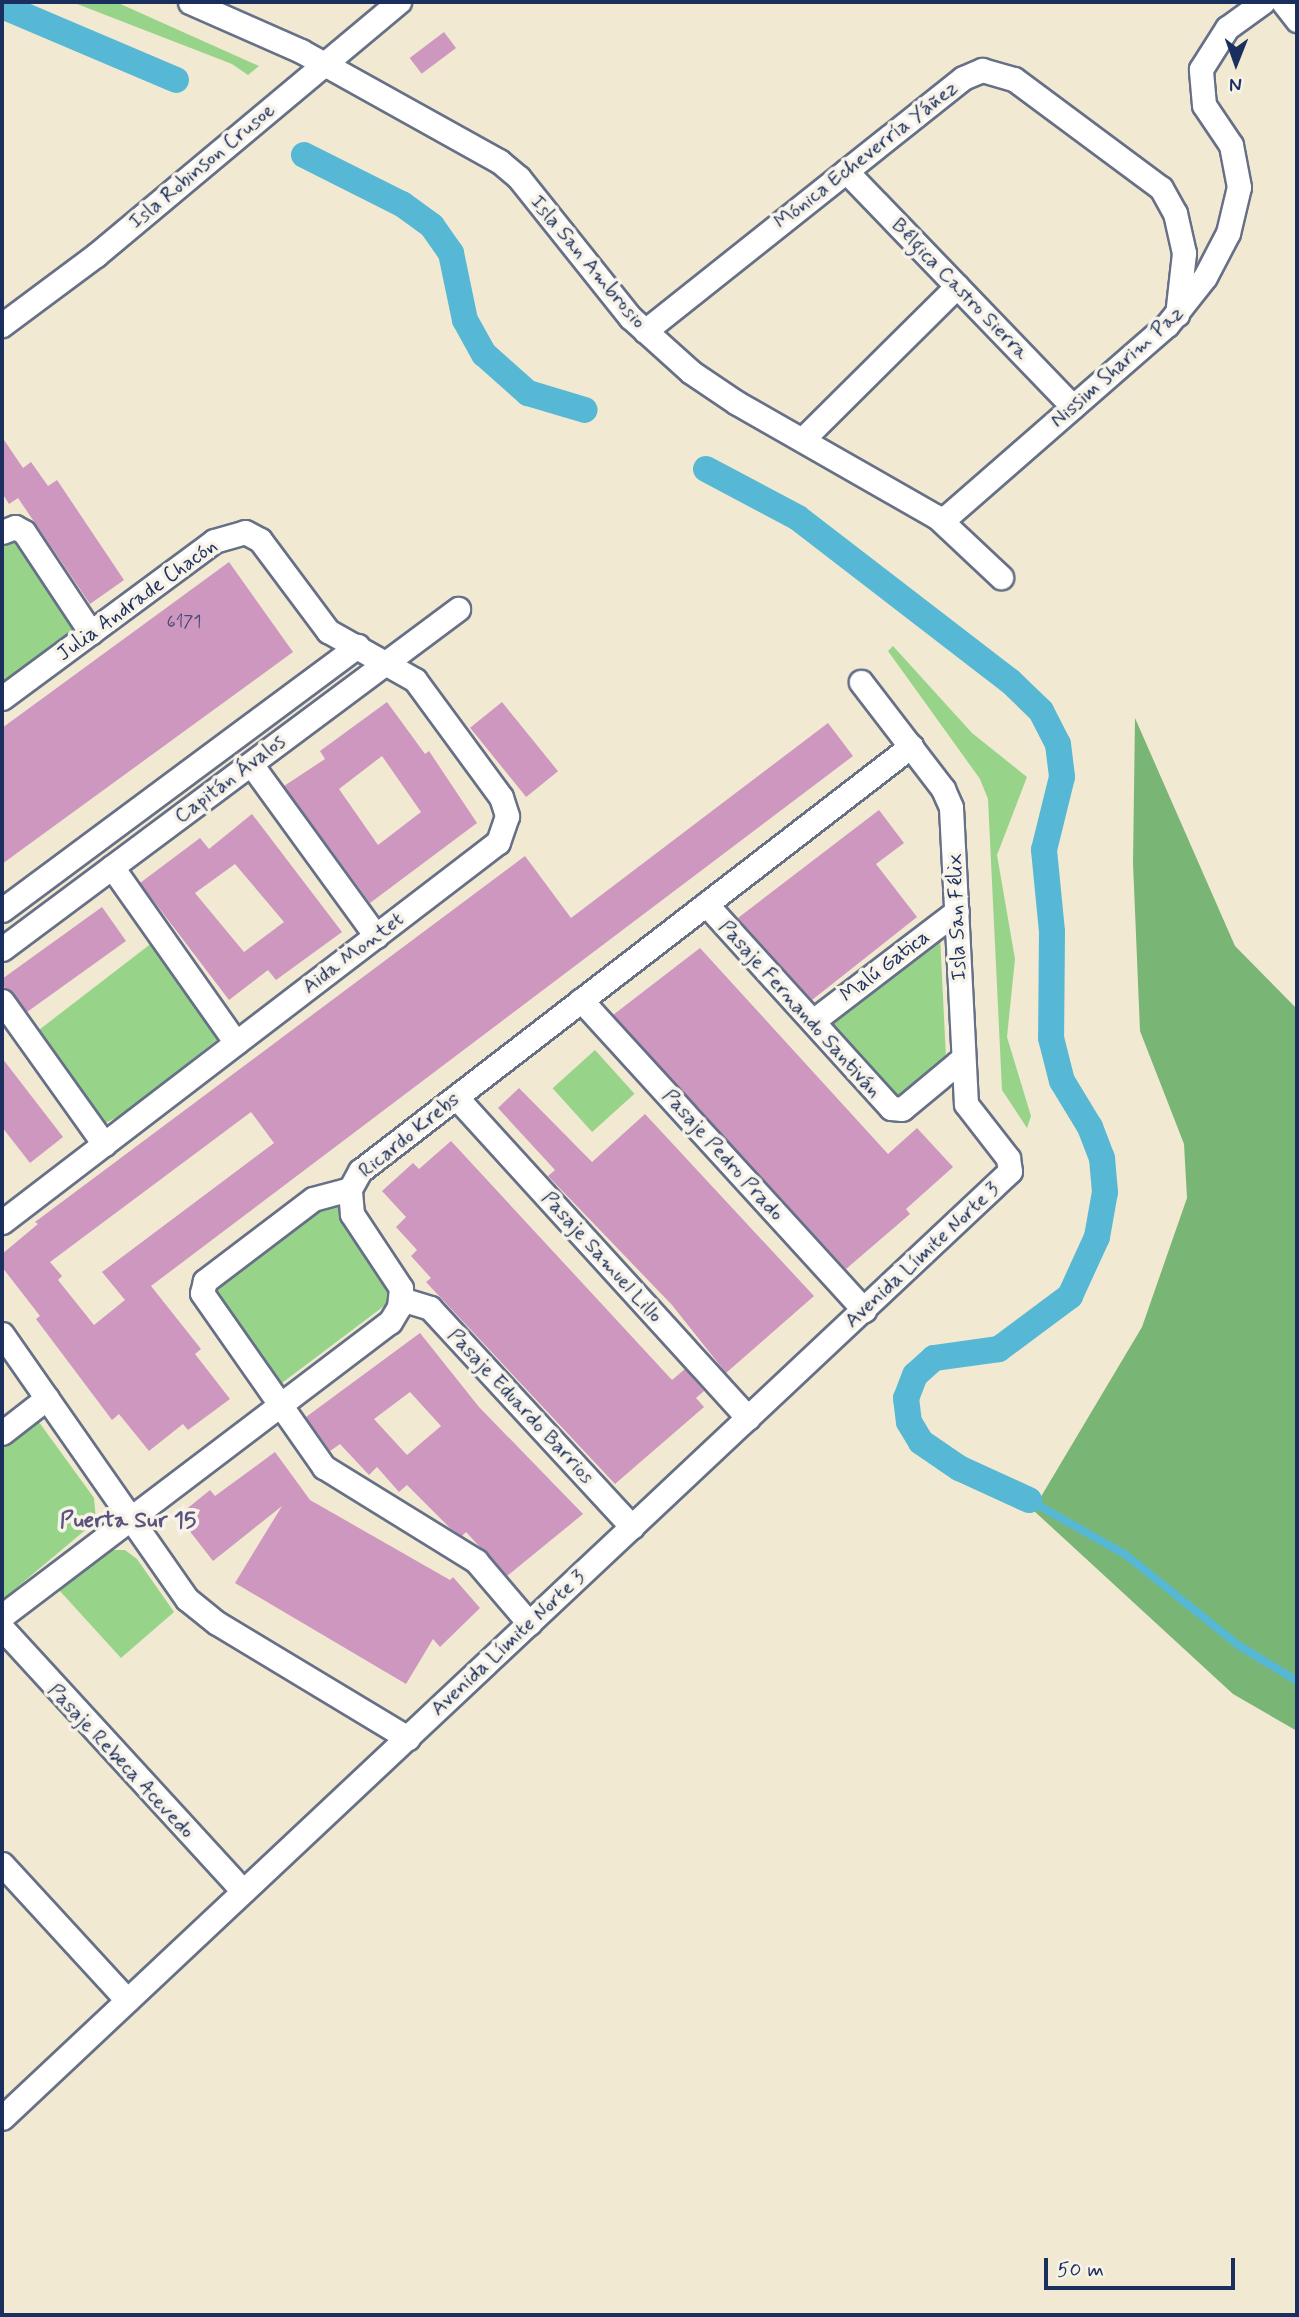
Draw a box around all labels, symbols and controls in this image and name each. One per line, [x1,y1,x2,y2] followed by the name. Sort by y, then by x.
[1201,28,1271,98] north arrow
[1229,72,1242,97] text: N
[769,75,963,235] street label: Mónica Echeverría Yáñez
[121,95,283,237] street label: Isla Robinson Crusoe
[526,191,650,333] street label: Isla San Ambrosio
[886,213,1034,365] street label: Bélgica Castro Sierra
[1046,301,1188,433] street label: Nissim Sharim Paz
[51,533,223,667] street label: Julia Andrade Chacón
[166,611,202,633] house number: 6171
[170,729,290,829] street label: Capitán Ávalos
[942,854,972,980] street label: Isla San Félix
[299,908,407,998] street label: Aida Montet
[713,914,887,1104] street label: Pasaje Fernando Santiván
[835,924,935,1008] street label: Malú Gatica
[657,1084,789,1226] street label: Pasaje Pedro Prado
[353,1087,465,1183] street label: Ricardo Krebs
[838,1176,1006,1334] street label: Avenida Límite Norte 3
[536,1186,668,1328] street label: Pasaje Samuel Lillo
[442,1323,600,1489] street label: Pasaje Eduardo Barrios
[60,1507,196,1535] district label: Puerta Sur 15
[424,1564,592,1722] street label: Avenida Límite Norte 3
[42,1678,200,1844] street label: Pasaje Rebeca Acevedo
[1047,2244,1238,2288] scale bar
[1057,2256,1104,2284] text: 50 m

